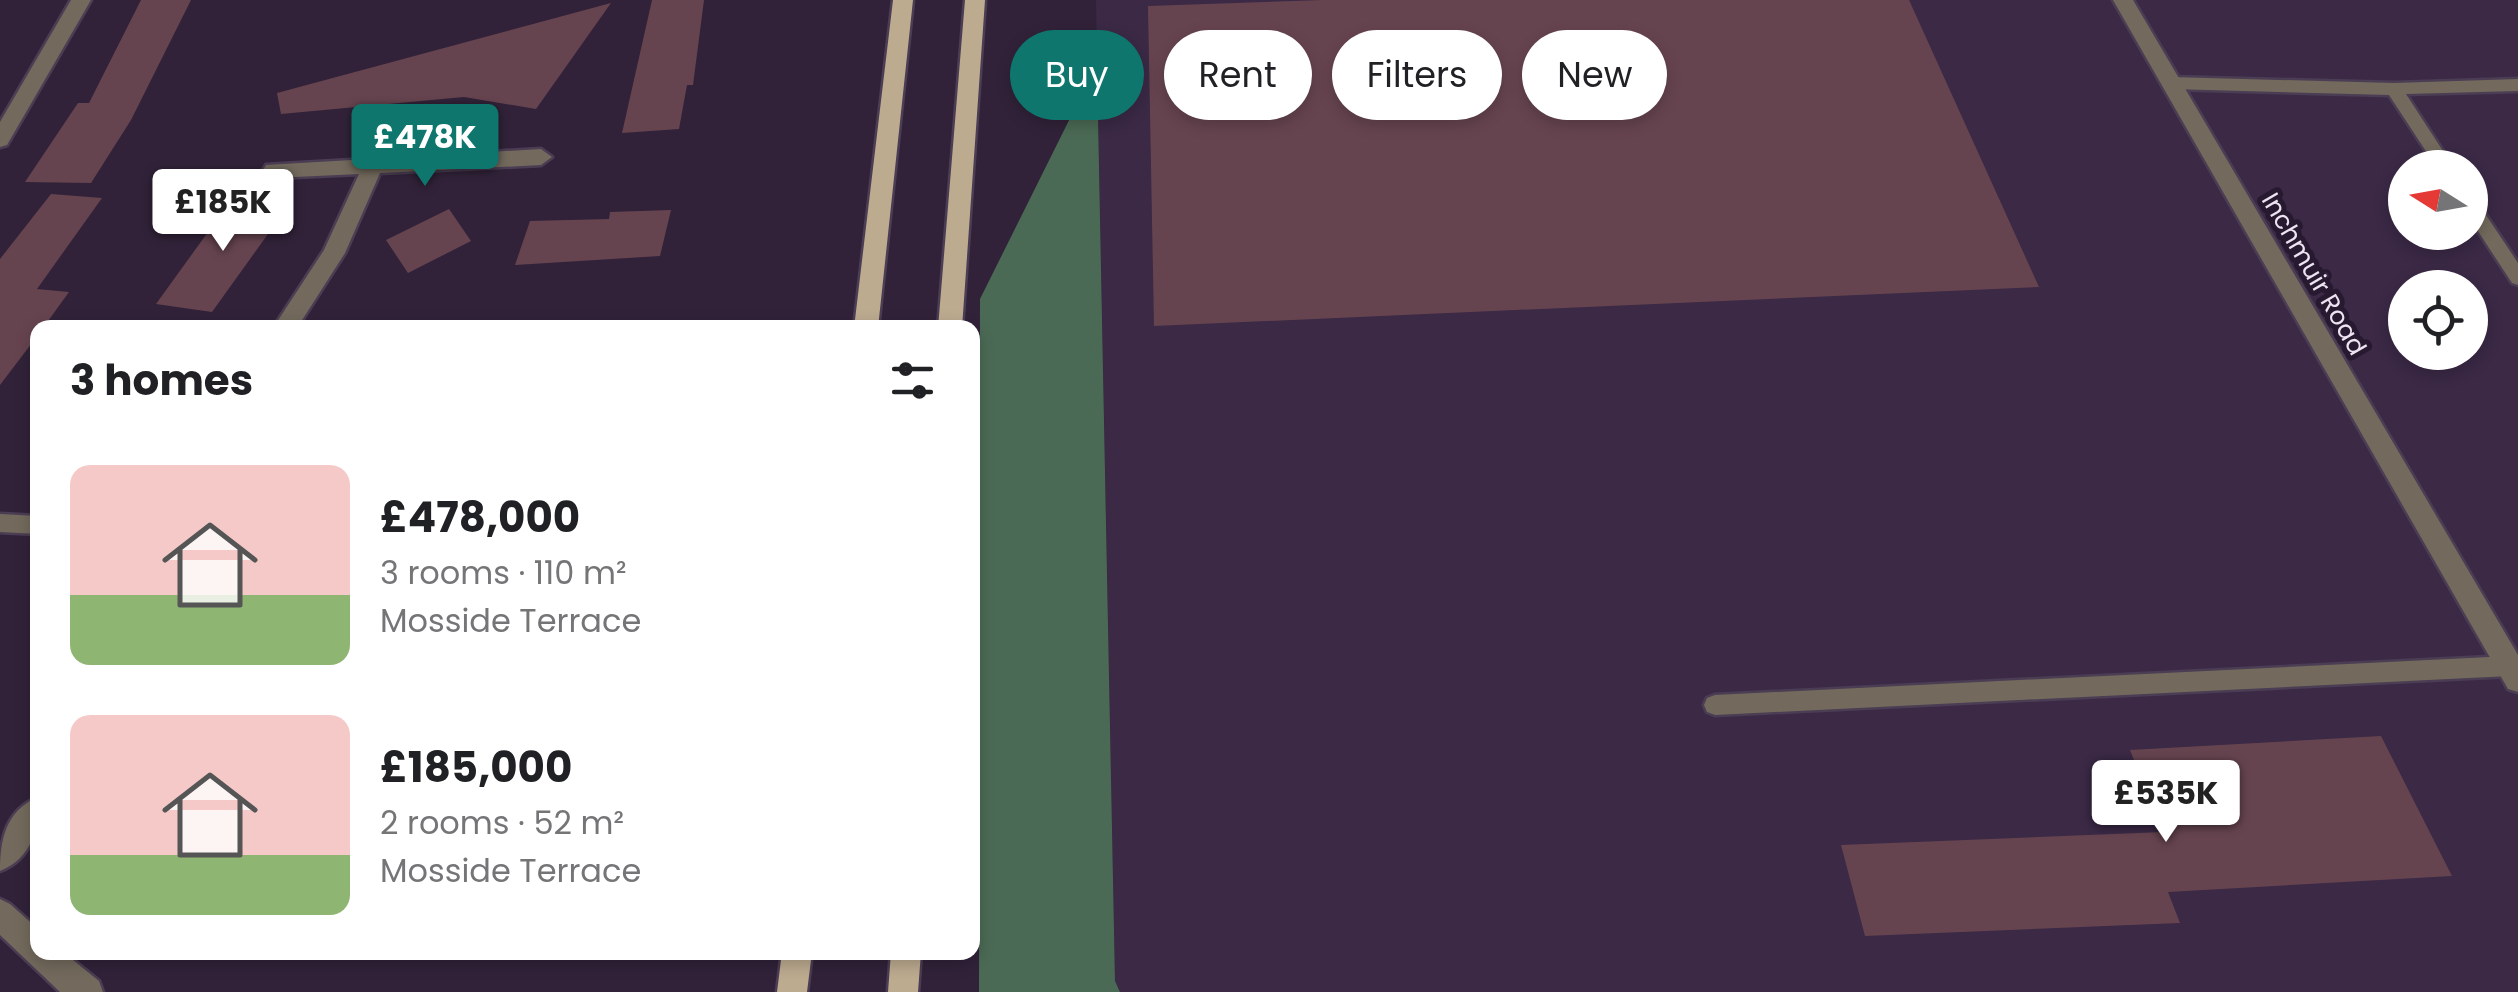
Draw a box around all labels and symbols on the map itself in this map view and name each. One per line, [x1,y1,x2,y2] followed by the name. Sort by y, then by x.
[355,104,495,189] pin: £478K
[2388,150,2488,250] north arrow
[153,169,293,254] pin: £185K
[2253,186,2375,362] street label: Inchmuir Road
[2096,760,2236,845] pin: £535K

